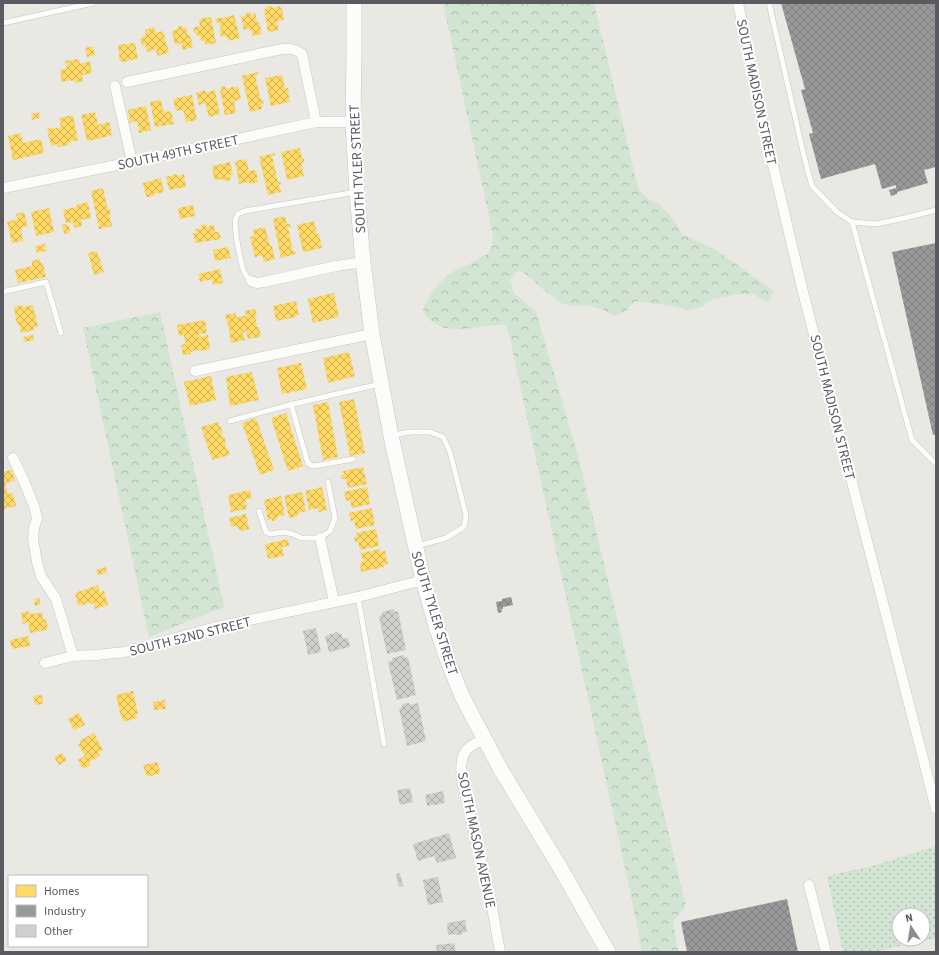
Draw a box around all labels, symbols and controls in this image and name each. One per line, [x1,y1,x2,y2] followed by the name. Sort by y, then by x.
[731,17,781,168] street label: SOUTH MADISON STREET
[345,103,371,234] street label: SOUTH TYLER STREET
[116,130,241,176] street label: SOUTH 49TH STREET
[804,333,860,482] street label: SOUTH MADISON STREET
[406,549,463,678] street label: SOUTH TYLER STREET
[127,612,254,662] street label: SOUTH 52ND STREET
[452,770,500,910] street label: SOUTH MASON AVENUE
[8,875,148,947] legend
[44,883,79,900] text: Homes
[44,903,86,920] text: Industry
[891,907,931,947] north arrow
[904,910,914,926] text: N
[44,923,74,940] text: Other

